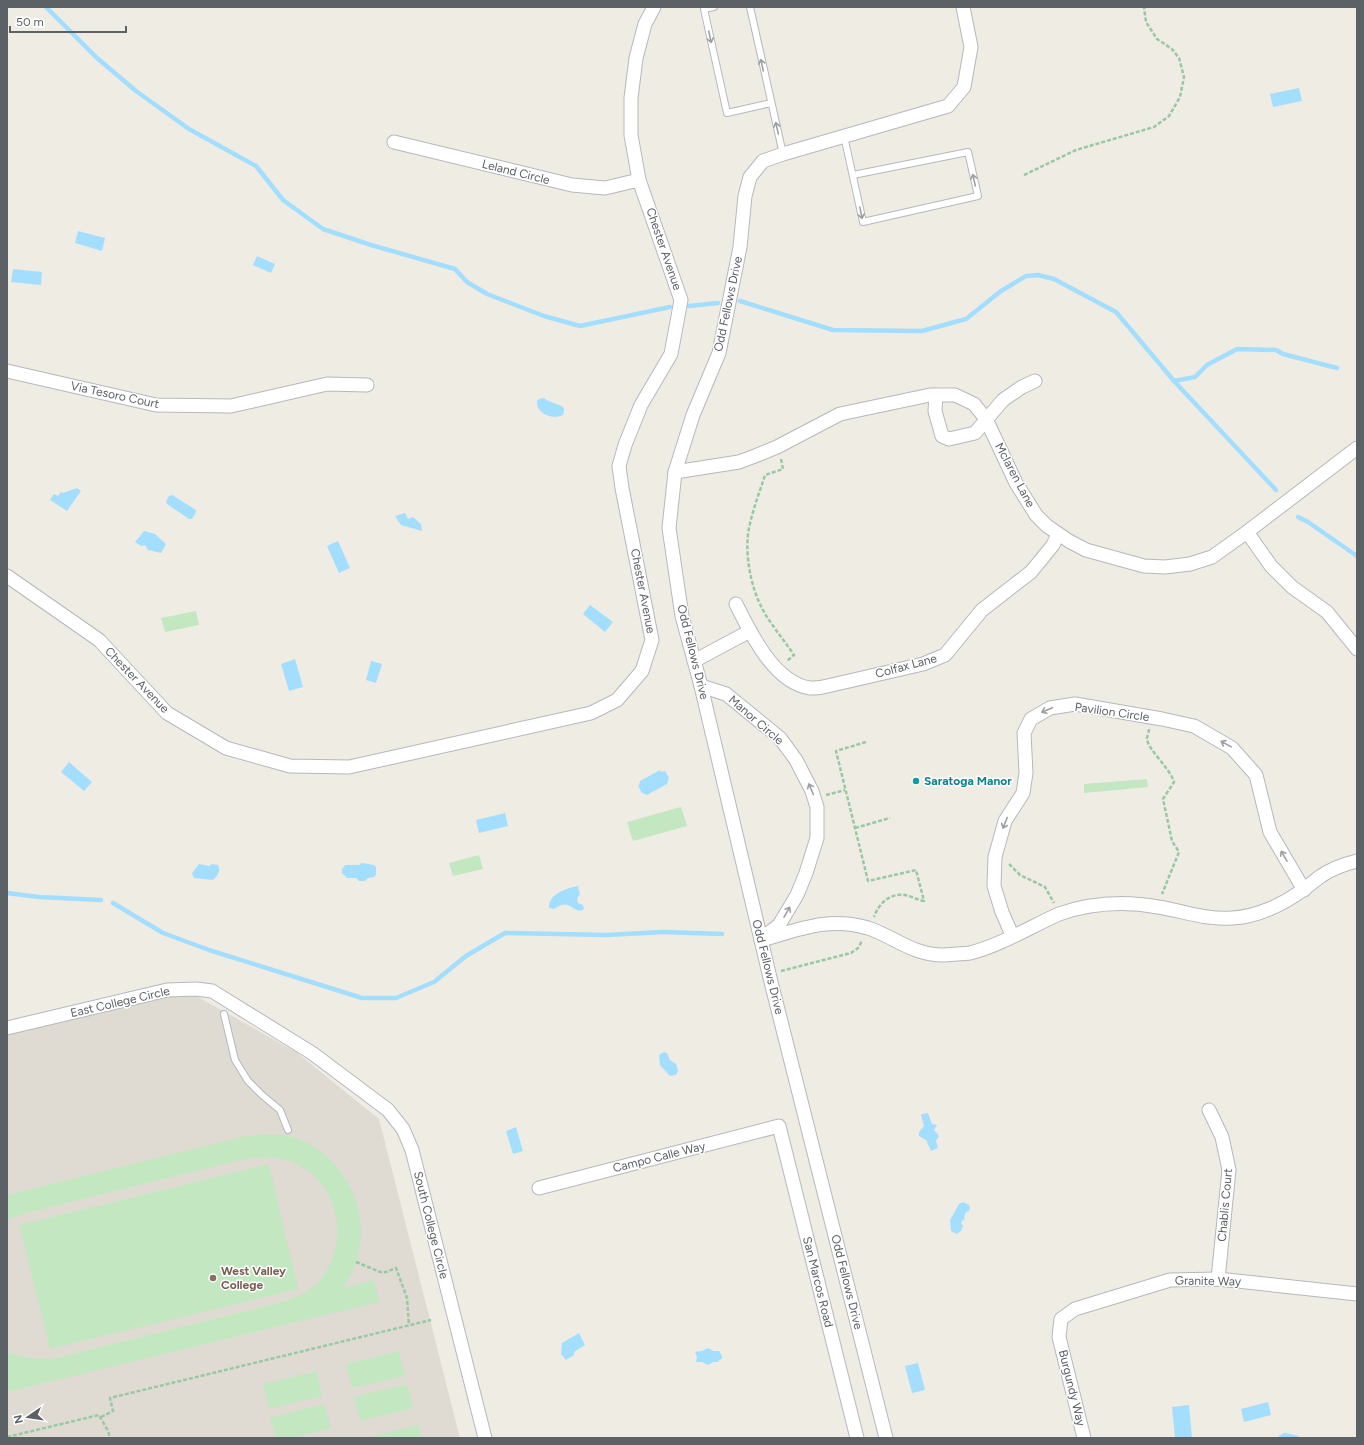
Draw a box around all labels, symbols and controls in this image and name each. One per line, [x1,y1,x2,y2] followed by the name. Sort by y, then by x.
[10,8,126,34] scale bar
[16,15,44,29] text: 50 m
[706,30,714,43] one-way arrow
[758,59,766,72] one-way arrow
[772,122,780,135] one-way arrow
[481,157,552,187] street label: Leland Circle
[970,174,977,187] one-way arrow
[643,206,685,292] street label: Chester Avenue
[857,206,865,219] one-way arrow
[711,255,745,353] street label: Odd Fellows Drive
[69,379,161,411] street label: Via Tesoro Court
[992,440,1038,510] street label: Mclaren Lane
[628,547,658,635] street label: Chester Avenue
[674,603,712,701] street label: Odd Fellows Drive
[102,644,172,716] street label: Chester Avenue
[874,651,939,681] street label: Colfax Lane
[726,692,787,748] street label: Manor Circle
[1074,700,1151,724] street label: Pavilion Circle
[1042,707,1054,715] one-way arrow
[1220,740,1232,747] one-way arrow
[924,774,1012,788] place label: Saratoga Manor
[911,776,921,786] marker: Saratoga Manor
[806,783,814,795] one-way arrow
[1001,816,1009,828] one-way arrow
[1280,850,1288,862] one-way arrow
[783,906,791,918] one-way arrow
[749,918,787,1016] street label: Odd Fellows Drive
[69,984,171,1020] street label: East College Circle
[611,1139,707,1175] street label: Campo Calle Way
[1215,1167,1235,1242] street label: Chablis Court
[411,1170,451,1281] street label: South College Circle
[828,1233,866,1331] street label: Odd Fellows Drive
[800,1235,836,1329] street label: San Marcos Road
[221,1264,286,1292] place label: West Valley College
[208,1273,218,1283] marker: West Valley College
[1175,1273,1242,1289] street label: Granite Way
[1056,1348,1088,1428] street label: Burgundy Way
[8,1397,48,1437] north arrow
[11,1414,26,1425] text: N

